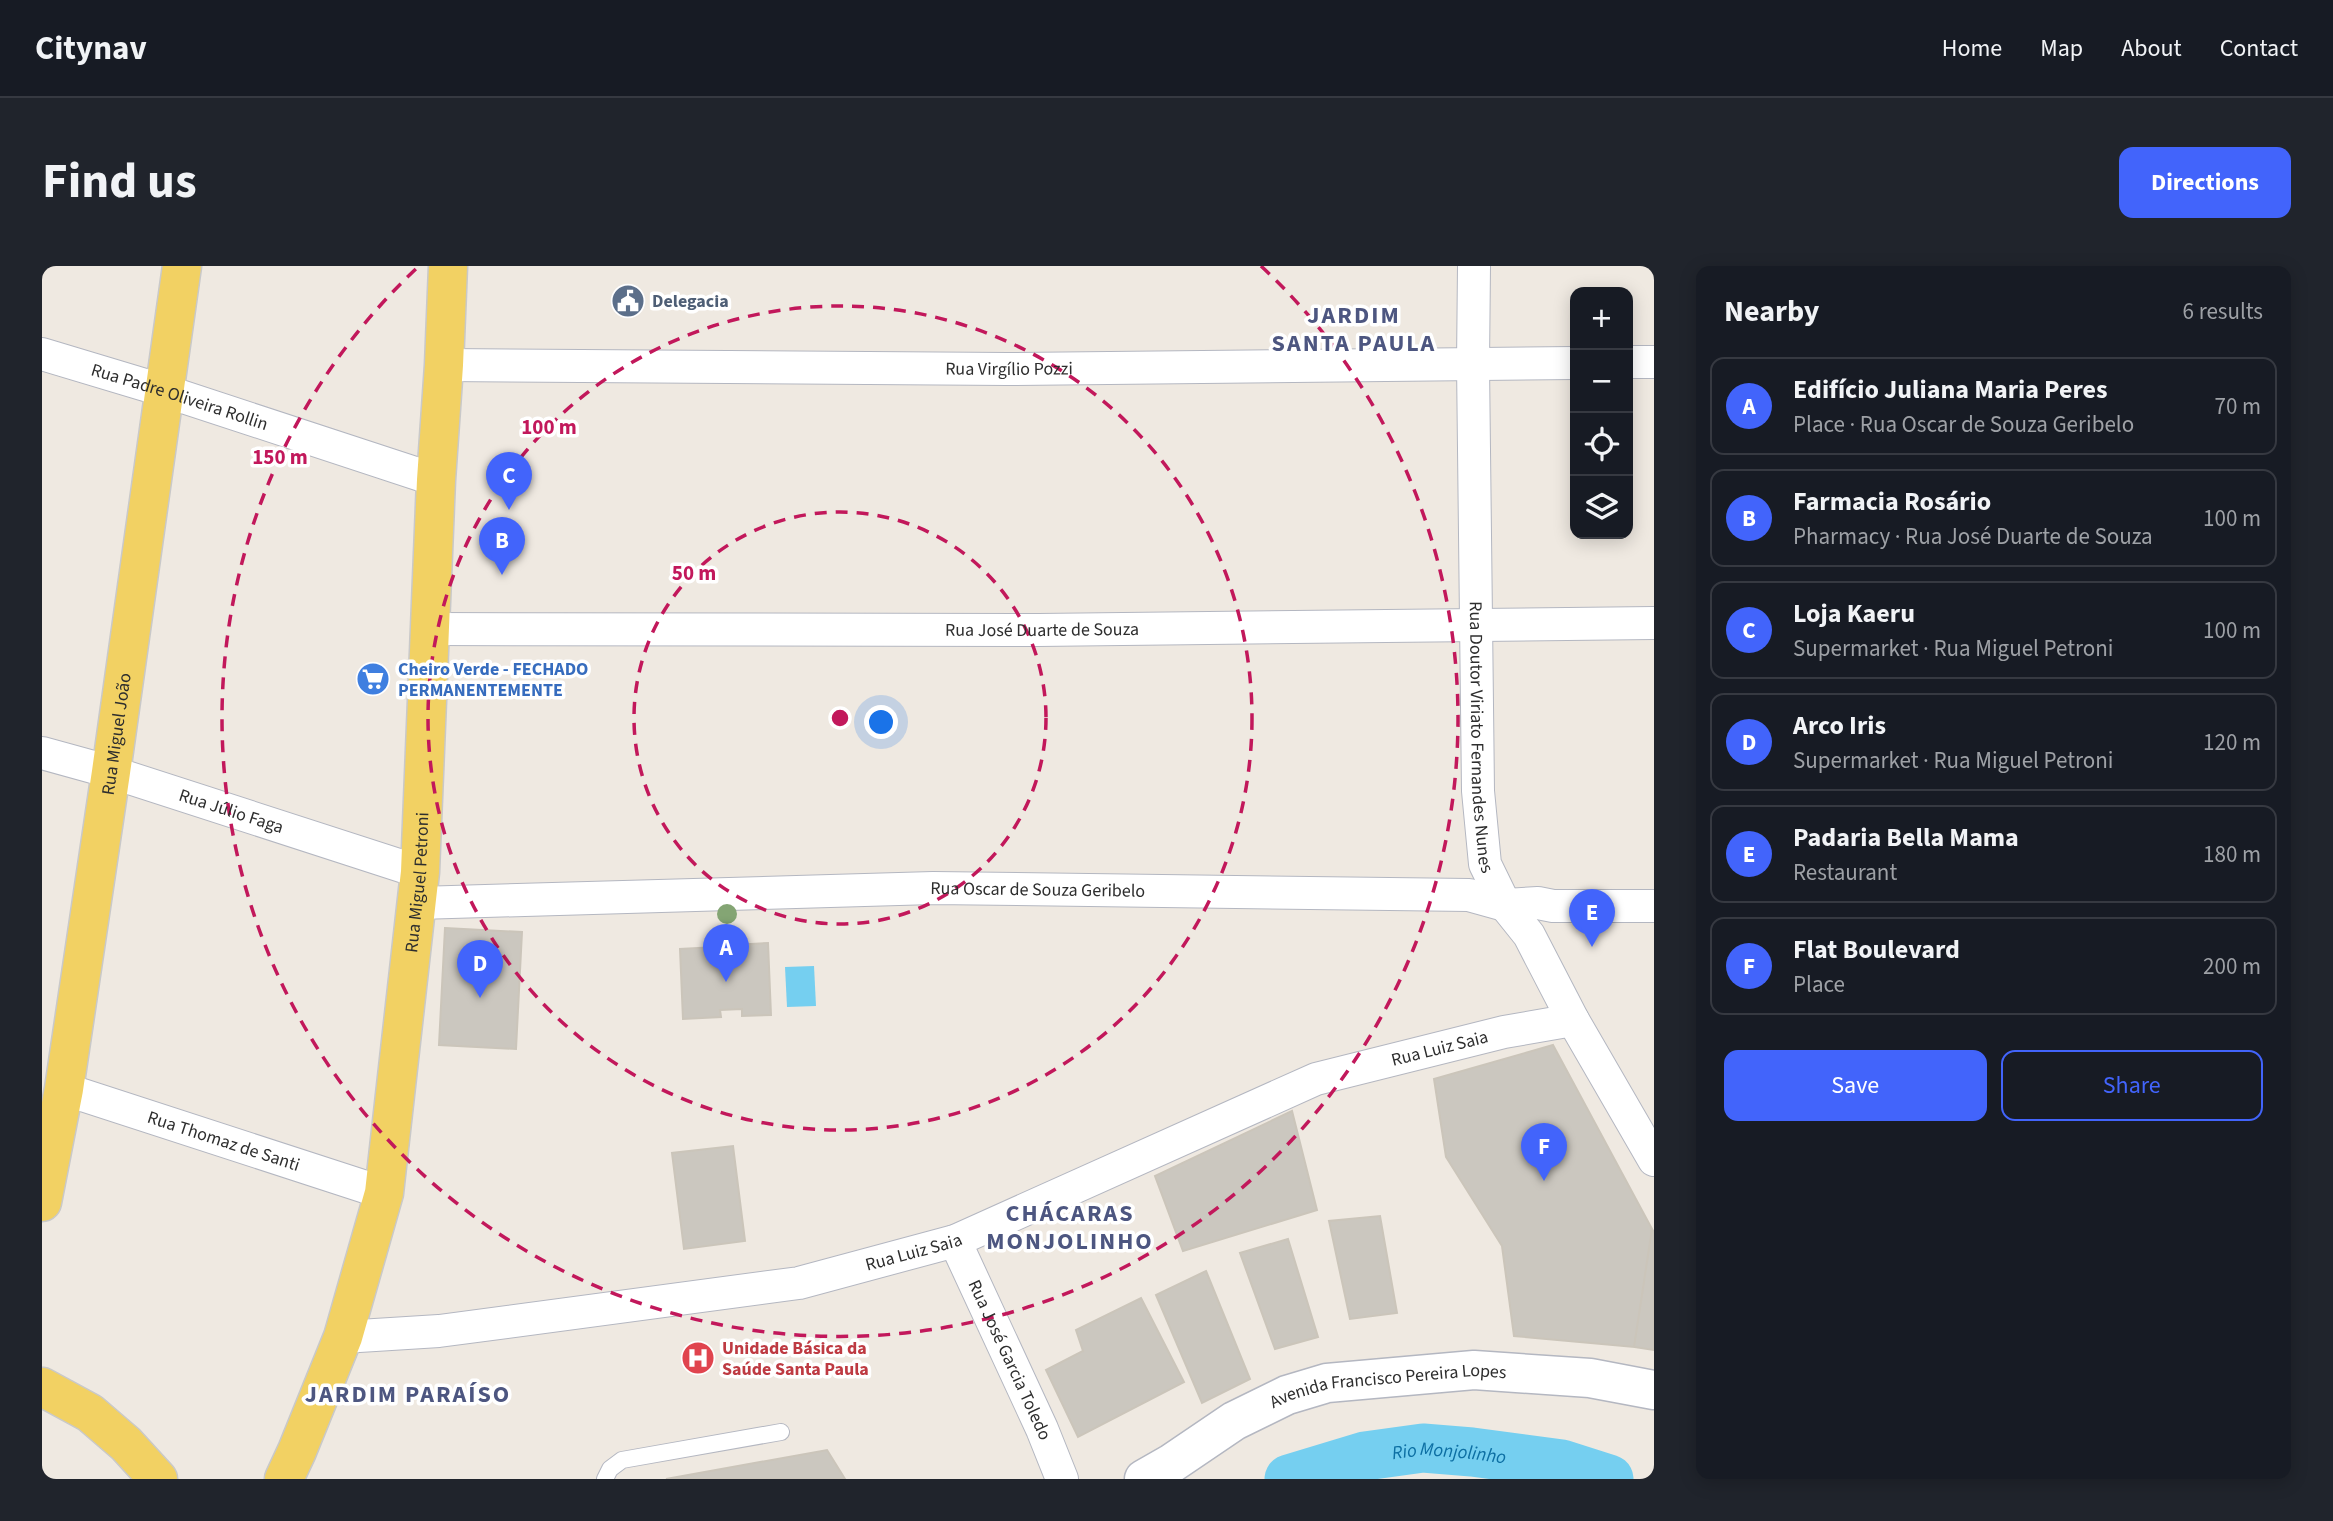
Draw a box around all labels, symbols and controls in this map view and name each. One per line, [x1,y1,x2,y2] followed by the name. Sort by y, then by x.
[35,25,147,72] text: Citynav
[1942,31,2002,66] text: Home
[2040,31,2083,66] text: Map
[2121,31,2182,66] text: About
[2220,31,2298,66] text: Contact
[42,147,197,217] text: Find us
[2119,147,2291,218] button: Directions
[609,282,647,320] public building icon: Delegacia
[1570,287,1633,539] map controls
[1570,287,1633,350] button: +
[652,289,729,314] place label: Delegacia
[1724,290,1819,333] text: Nearby
[2183,295,2263,328] text: 6 results
[1272,298,1436,361] district label: JARDIM SANTA PAULA
[1570,350,1633,413] button: −
[945,356,1073,382] street label: Rua Virgílio Pozzi
[88,357,271,437] street label: Rua Padre Oliveira Rollin
[1793,371,2108,408] text: Edifício Juliana Maria Peres
[1742,390,1756,423] text: A
[2214,390,2261,423] text: 70 m
[1793,408,2134,441] text: Place · Rua Oscar de Souza Geribelo
[521,412,577,442] text: 100 m
[1570,413,1633,476] button: locate
[252,442,308,472] text: 150 m
[486,452,532,510] pin: C
[1570,476,1633,539] button: layers
[1793,483,1991,520] text: Farmacia Rosário
[1742,502,1756,535] text: B
[2203,502,2261,535] text: 100 m
[479,517,525,575] pin: B
[1793,520,2153,553] text: Pharmacy · Rua José Duarte de Souza
[672,558,716,588] text: 50 m
[1793,595,1915,632] text: Loja Kaeru
[1463,601,1500,877] street label: Rua Doutor Viriato Fernandes Nunes
[1742,614,1756,647] text: C
[2203,614,2261,647] text: 100 m
[945,617,1139,643] street label: Rua José Duarte de Souza
[1793,632,2113,665] text: Supermarket · Rua Miguel Petroni
[398,657,588,703] place label: Cheiro Verde - FECHADO PERMANENTEMENTE
[354,660,392,698] supermarket icon: Cheiro Verde - FECHADO PERMANENTEMENTE
[96,671,138,797] street label: Rua Miguel João
[864,705,898,739] your location
[828,706,852,730] centre of rings
[1793,707,1886,744] text: Arco Iris
[1742,726,1756,759] text: D
[2203,726,2261,759] text: 120 m
[1793,744,2113,777] text: Supermarket · Rua Miguel Petroni
[176,783,287,840] street label: Rua Júlio Faga
[399,812,435,954] street label: Rua Miguel Petroni
[1793,819,2019,856] text: Padaria Bella Mama
[1743,838,1755,871] text: E
[2203,838,2261,871] text: 180 m
[1793,856,1897,889] text: Restaurant
[930,876,1145,904] street label: Rua Oscar de Souza Geribelo
[1569,889,1615,947] pin: E
[703,924,749,982] pin: A
[1793,931,1960,968] text: Flat Boulevard
[457,940,503,998] pin: D
[1743,950,1755,983] text: F
[2203,950,2261,983] text: 200 m
[1793,968,1845,1001] text: Place
[1389,1024,1491,1073] street label: Rua Luiz Saia
[1724,1050,1987,1121] button: Save
[2001,1050,2263,1121] button: Share
[144,1105,303,1178] street label: Rua Thomaz de Santi
[1521,1123,1567,1181] pin: F
[986,1196,1154,1259] district label: CHÁCARAS MONJOLINHO
[863,1227,966,1278] street label: Rua Luiz Saia
[962,1276,1057,1444] street label: Rua José Garcia Toledo
[722,1336,869,1382] place label: Unidade Básica da Saúde Santa Paula
[679,1339,717,1377] hospital icon: Unidade Básica da Saúde Santa Paula
[1265,1358,1507,1415] street label: Avenida Francisco Pereira Lopes
[305,1377,511,1412] district label: JARDIM PARAÍSO
[1390,1436,1508,1471] water label: Rio Monjolinho

